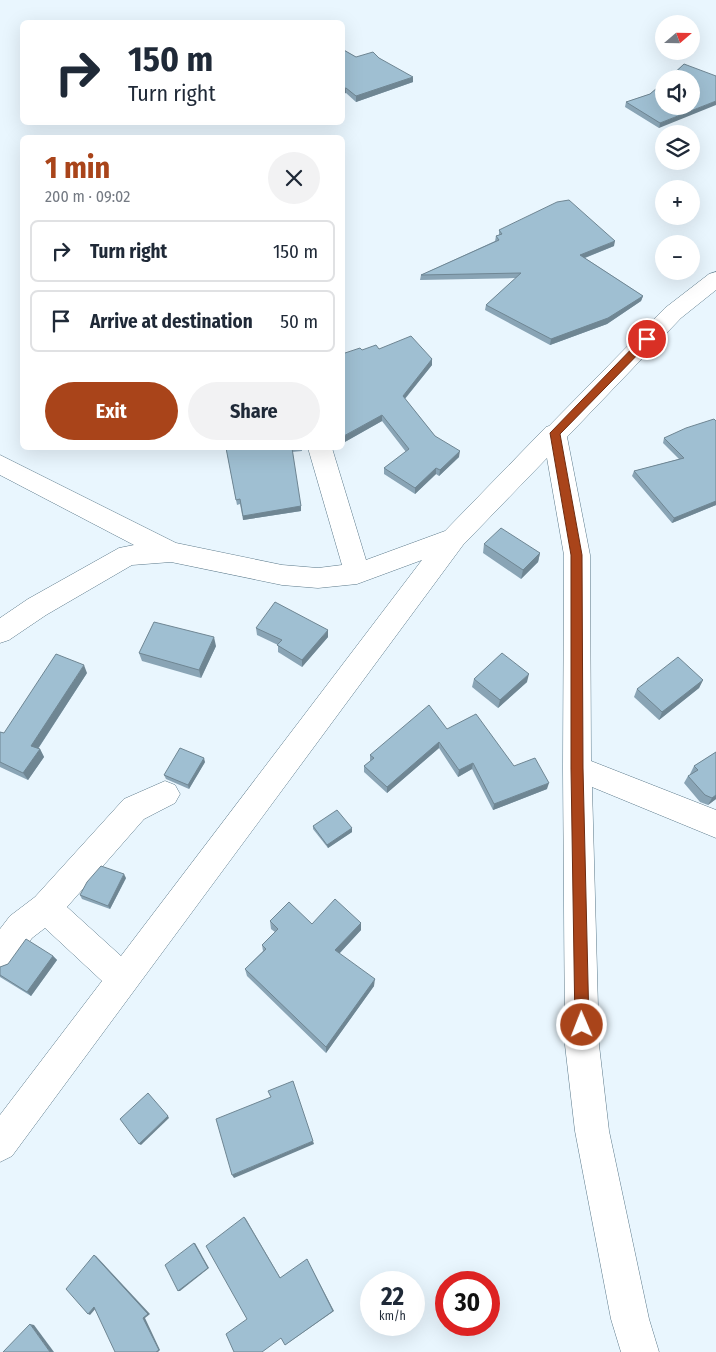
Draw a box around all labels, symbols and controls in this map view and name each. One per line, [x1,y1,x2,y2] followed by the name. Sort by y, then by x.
[655,15,700,60] north arrow
[655,15,700,280] map controls
[128,38,213,80] text: 150 m
[45,40,110,105] icon: right
[655,70,700,115] button: sound
[128,80,216,107] text: Turn right
[655,125,700,170] button: layers
[45,150,110,186] text: 1 min
[268,152,320,204] button: close
[655,180,700,225] button: +
[45,187,130,206] text: 200 m · 09:02
[655,235,700,280] button: −
[47,237,75,265] icon: right
[90,240,167,263] text: Turn right
[273,240,318,263] text: 150 m
[47,307,75,335] icon: arrive
[90,310,253,333] text: Arrive at destination
[280,310,318,333] text: 50 m
[626,318,668,360] pin
[633,325,661,353] icon: arrive
[45,382,178,440] button: Exit
[188,382,320,440] button: Share
[555,998,607,1050] position arrow
[435,1271,500,1336] speed limit sign: 30
[381,1282,404,1312] text: 22
[379,1309,406,1323] text: km/h

